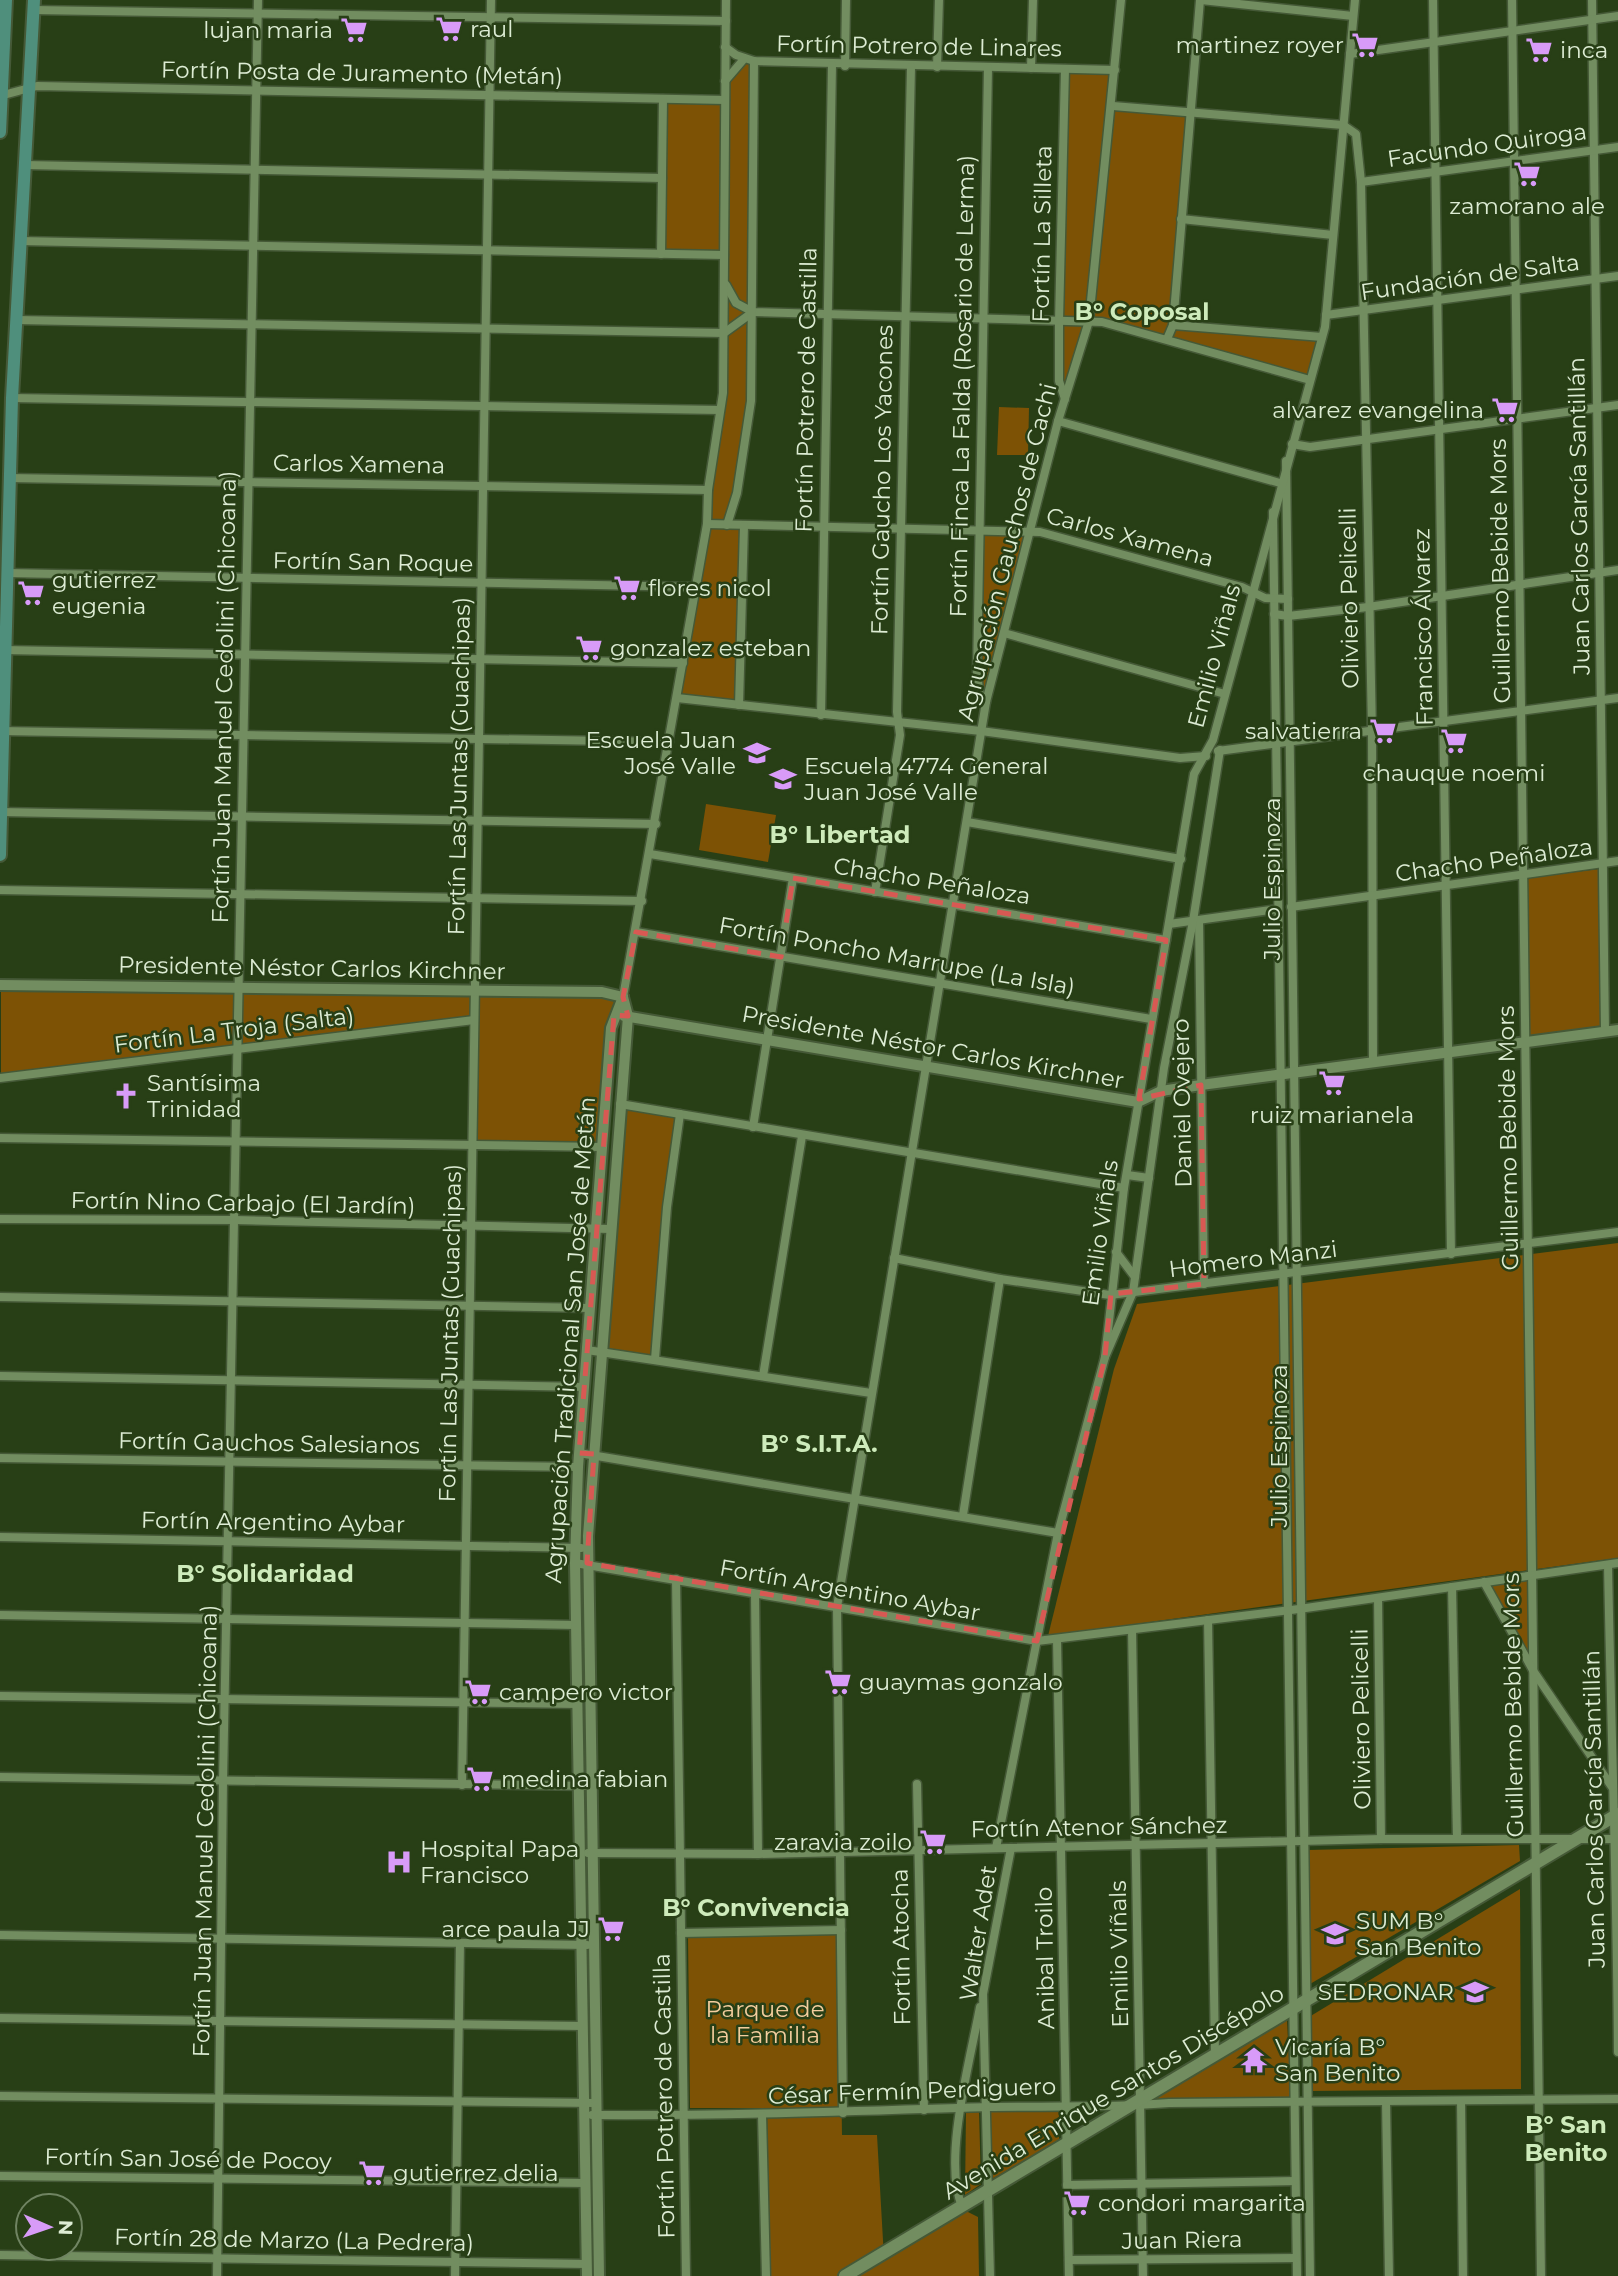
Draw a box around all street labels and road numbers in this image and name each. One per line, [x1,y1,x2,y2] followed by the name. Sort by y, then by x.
[776,30,1062,62] street label: Fortín Potrero de Linares
[161,55,563,91] street label: Fortín Posta de Juramento (Metán)
[1385,117,1589,173] street label: Facundo Quiroga
[1026,145,1058,323] street label: Fortín La Silleta
[944,154,980,618] street label: Fortín Finca La Falda (Rosario de Lerma)
[790,247,822,533] street label: Fortín Potrero de Castilla
[1359,248,1581,306] street label: Fundación de Salta
[865,325,899,635] street label: Fortín Gaucho Los Yacones
[1562,357,1596,676] street label: Juan Carlos García Santillán
[951,380,1063,724] street label: Agrupación Gauchos de Cachi
[1484,438,1516,704] street label: Guillermo Bebide Mors
[273,448,445,480] street label: Carlos Xamena
[206,470,242,924] street label: Fortín Juan Manuel Cedolini (Chicoana)
[1043,501,1217,573] street label: Carlos Xamena
[1333,507,1365,689] street label: Oliviero Pelicelli
[1407,528,1439,726] street label: Francisco Álvarez
[273,546,473,578] street label: Fortín San Roque
[1181,581,1247,731] street label: Emilio Viñals
[442,596,476,936] street label: Fortín Las Juntas (Guachipas)
[1258,797,1286,962] street label: Julio Espinoza
[1393,832,1595,888] street label: Chacho Peñaloza
[831,852,1033,910] street label: Chacho Peñaloza
[717,911,1077,1001] street label: Fortín Poncho Marrupe (La Isla)
[118,951,506,985] street label: Presidente Néstor Carlos Kirchner
[740,1000,1126,1094] street label: Presidente Néstor Carlos Kirchner
[112,1001,356,1059] street label: Fortín La Troja (Salta)
[1492,1005,1524,1271] street label: Guillermo Bebide Mors
[1167,1018,1197,1188] street label: Daniel Ovejero
[539,1096,601,1584] street label: Agrupación Tradicional San José de Metán
[1076,1158,1124,1308] street label: Emilio Viñals
[433,1163,467,1503] street label: Fortín Las Juntas (Guachipas)
[70,1186,416,1220] street label: Fortín Nino Carbajo (El Jardín)
[1167,1235,1339,1283] street label: Homero Manzi
[1265,1364,1293,1529] street label: Julio Espinoza
[118,1426,420,1460] street label: Fortín Gauchos Salesianos
[141,1506,405,1538] street label: Fortín Argentino Aybar
[718,1553,982,1627] street label: Fortín Argentino Aybar
[1497,1572,1529,1838] street label: Guillermo Bebide Mors
[187,1604,223,2058] street label: Fortín Juan Manuel Cedolini (Chicoana)
[1345,1628,1377,1810] street label: Oliviero Pelicelli
[1577,1650,1611,1969] street label: Juan Carlos García Santillán
[970,1811,1228,1843] street label: Fortín Atenor Sánchez
[953,1863,1003,2003] street label: Walter Adet
[886,1868,916,2026] street label: Fortín Atocha
[1104,1880,1134,2028] street label: Emilio Viñals
[1030,1886,1060,2030] street label: Anibal Troilo
[648,1953,680,2239] street label: Fortín Potrero de Castilla
[937,1979,1289,2205] street label: Avenida Enrique Santos Discépolo
[767,2072,1057,2110] street label: César Fermín Perdiguero
[44,2142,332,2176] street label: Fortín San José de Pocoy
[114,2223,474,2257] street label: Fortín 28 de Marzo (La Pedrera)
[1120,2225,1243,2255] street label: Juan Riera

